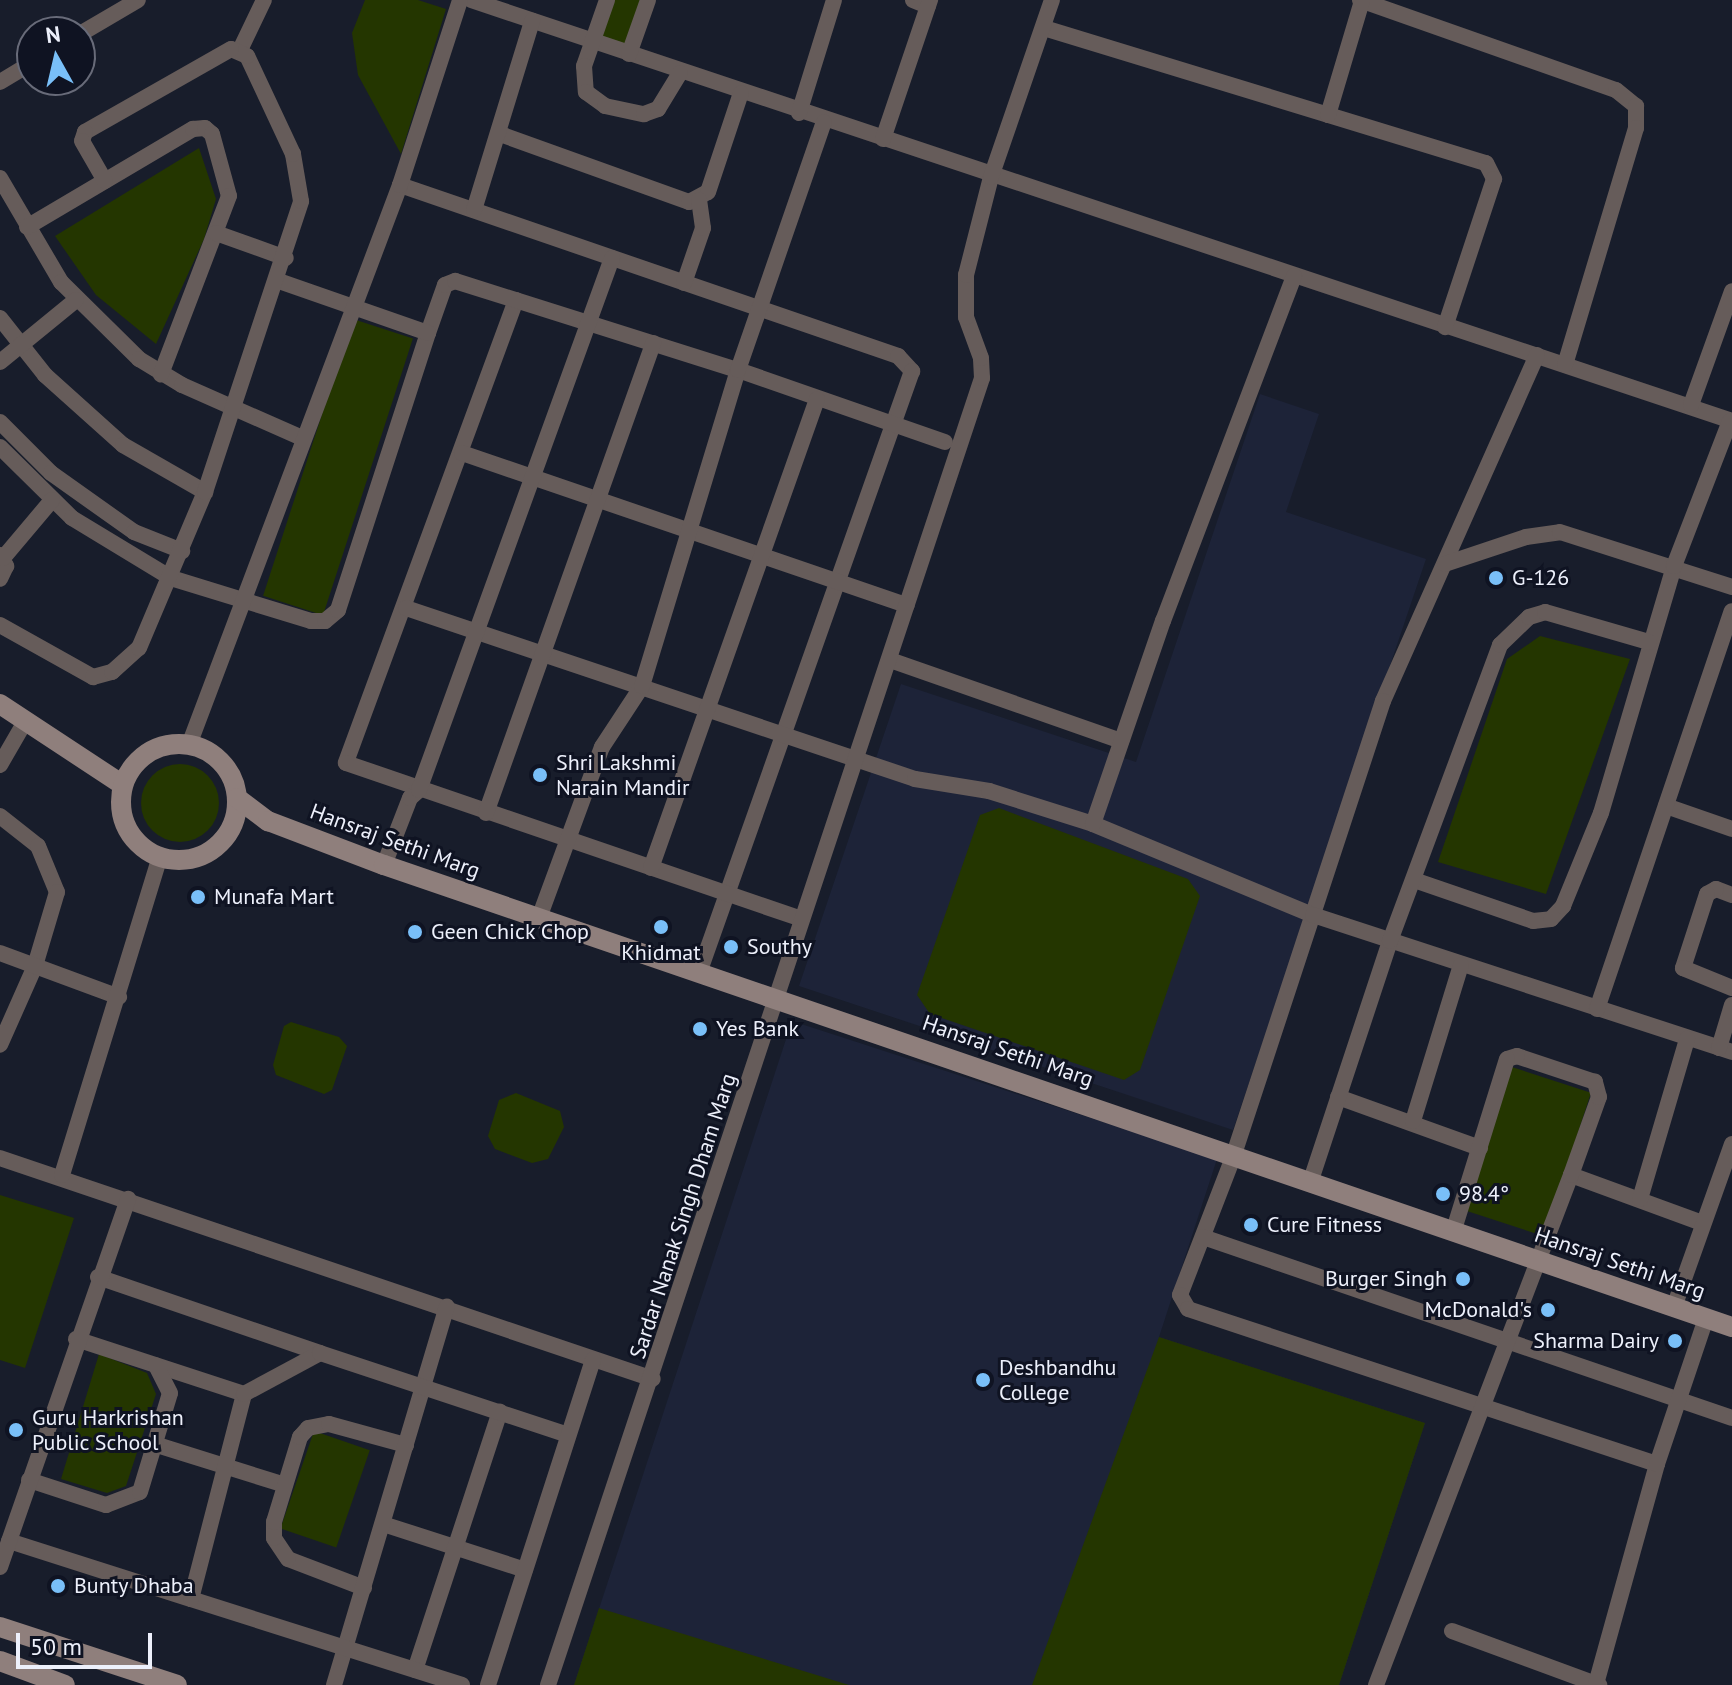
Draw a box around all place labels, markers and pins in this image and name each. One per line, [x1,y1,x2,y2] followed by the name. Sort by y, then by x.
[1512,565,1569,591] place label: G-126
[1487,569,1505,587] marker: G-126
[556,749,689,800] place label: Shri Lakshmi Narain Mandir
[531,766,549,784] marker: Shri Lakshmi Narain Mandir
[214,884,334,910] place label: Munafa Mart
[189,888,207,906] marker: Munafa Mart
[652,918,670,936] marker: Khidmat
[431,919,590,945] place label: Geen Chick Chop
[406,923,424,941] marker: Geen Chick Chop
[747,934,812,960] place label: Southy
[722,938,740,956] marker: Southy
[621,940,701,966] place label: Khidmat
[716,1016,799,1042] place label: Yes Bank
[691,1020,709,1038] marker: Yes Bank
[1459,1181,1509,1207] place label: 98.4°
[1434,1185,1452,1203] marker: 98.4°
[1267,1212,1382,1238] place label: Cure Fitness
[1242,1216,1260,1234] marker: Cure Fitness
[1325,1266,1447,1292] place label: Burger Singh
[1454,1270,1472,1288] marker: Burger Singh
[1425,1297,1532,1323] place label: McDonald's
[1539,1301,1557,1319] marker: McDonald's
[1533,1328,1659,1354] place label: Sharma Dairy
[1666,1332,1684,1350] marker: Sharma Dairy
[999,1354,1116,1406] place label: Deshbandhu College
[974,1371,992,1389] marker: Deshbandhu College
[32,1404,184,1456] place label: Guru Harkrishan Public School
[7,1421,25,1439] marker: Guru Harkrishan Public School
[74,1573,194,1599] place label: Bunty Dhaba
[49,1577,67,1595] marker: Bunty Dhaba

